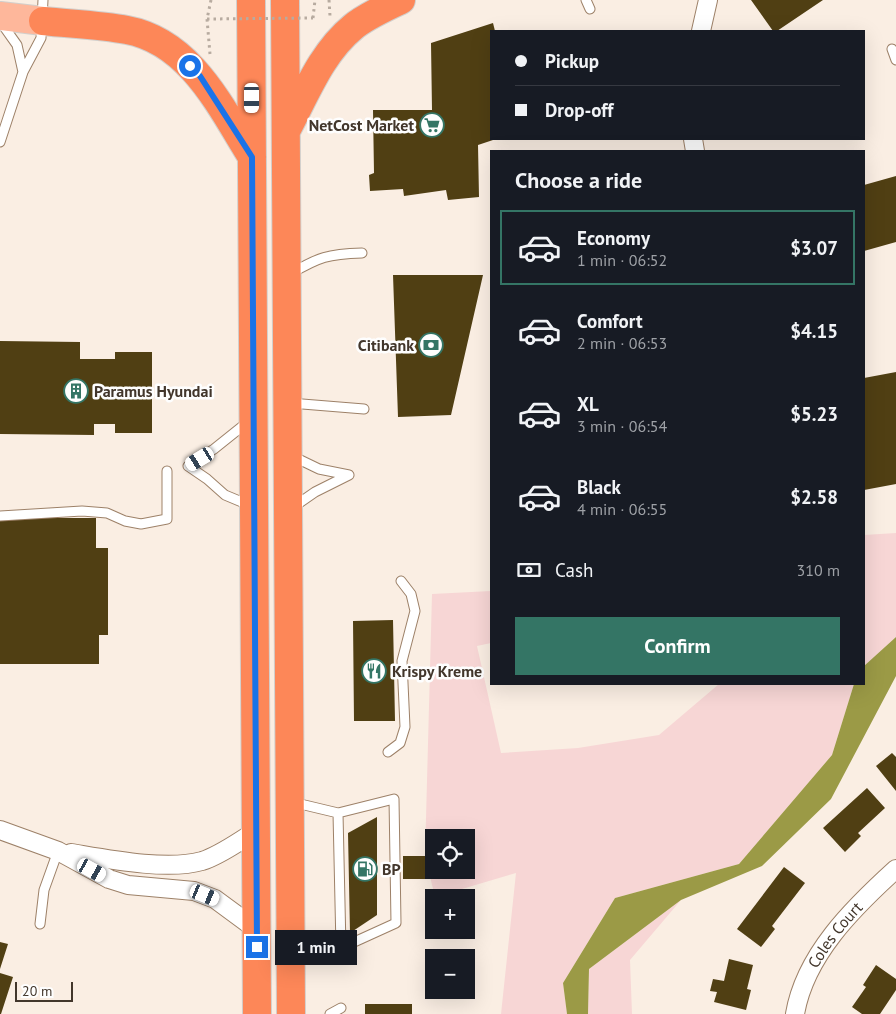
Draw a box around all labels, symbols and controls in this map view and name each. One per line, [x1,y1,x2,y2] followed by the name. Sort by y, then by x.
[545,49,599,73] text: Pickup
[179,55,201,77] route start
[244,83,259,113] car
[545,98,613,122] text: Drop-off
[419,112,445,138] supermarket icon: NetCost Market
[309,115,414,135] place label: NetCost Market
[515,166,642,194] text: Choose a ride
[517,225,562,270] icon: car
[577,226,650,250] text: Economy
[790,236,838,260] text: $3.07
[577,250,667,270] text: 1 min · 06:52
[517,308,562,353] icon: car
[577,309,643,333] text: Comfort
[790,319,838,343] text: $4.15
[418,332,444,358] bank icon: Citibank
[577,333,667,353] text: 2 min · 06:53
[358,335,414,355] place label: Citibank
[63,378,89,404] building icon: Paramus Hyundai
[94,381,213,401] place label: Paramus Hyundai
[517,391,562,436] icon: car
[577,392,599,416] text: XL
[790,402,838,426] text: $5.23
[577,416,667,436] text: 3 min · 06:54
[183,445,216,473] car
[517,474,562,519] icon: car
[577,475,621,499] text: Black
[790,485,838,509] text: $2.58
[577,499,667,519] text: 4 min · 06:55
[515,556,543,584] icon: cash
[555,558,593,582] text: Cash
[797,560,840,580] text: 310 m
[515,617,840,675] button: Confirm
[361,658,387,684] restaurant icon: Krispy Kreme
[392,661,482,681] place label: Krispy Kreme
[425,829,475,999] map controls
[425,829,475,879] button: locate
[75,856,108,884] car
[352,856,378,882] fuel station icon: BP
[382,859,401,879] place label: BP
[188,882,221,908] car
[425,889,475,939] button: +
[803,897,867,971] street label: Coles Court
[274,930,357,964] callout: 1 min
[246,936,268,958] route end
[296,937,336,957] text: 1 min
[425,949,475,999] button: −
[15,979,72,1002] scale bar
[22,982,52,1000] text: 20 m

